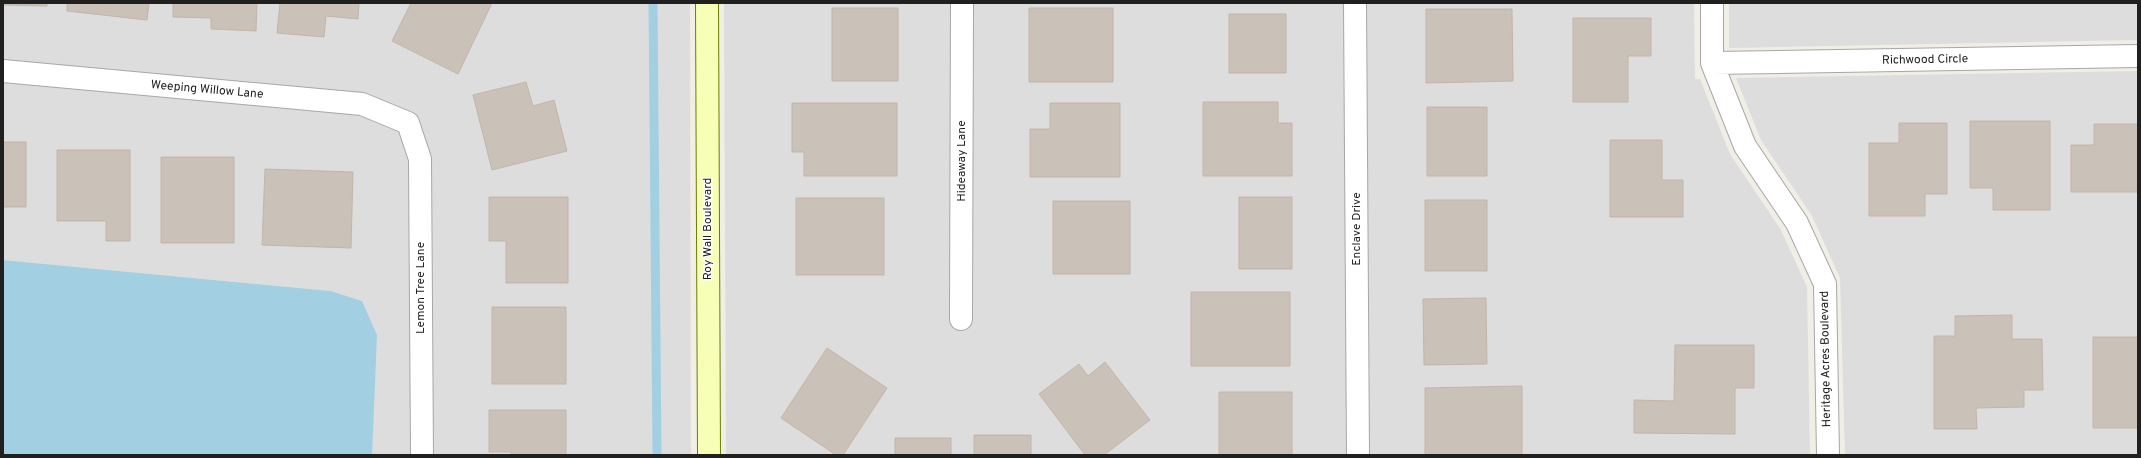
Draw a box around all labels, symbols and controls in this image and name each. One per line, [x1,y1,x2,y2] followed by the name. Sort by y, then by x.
[1882,51,1968,69] street label: Richwood Circle
[150,77,264,103] street label: Weeping Willow Lane
[954,120,970,202] street label: Hideaway Lane
[700,178,716,280] street label: Roy Wall Boulevard
[1349,192,1365,266] street label: Enclave Drive
[413,242,429,334] street label: Lemon Tree Lane
[1817,291,1835,427] street label: Heritage Acres Boulevard

